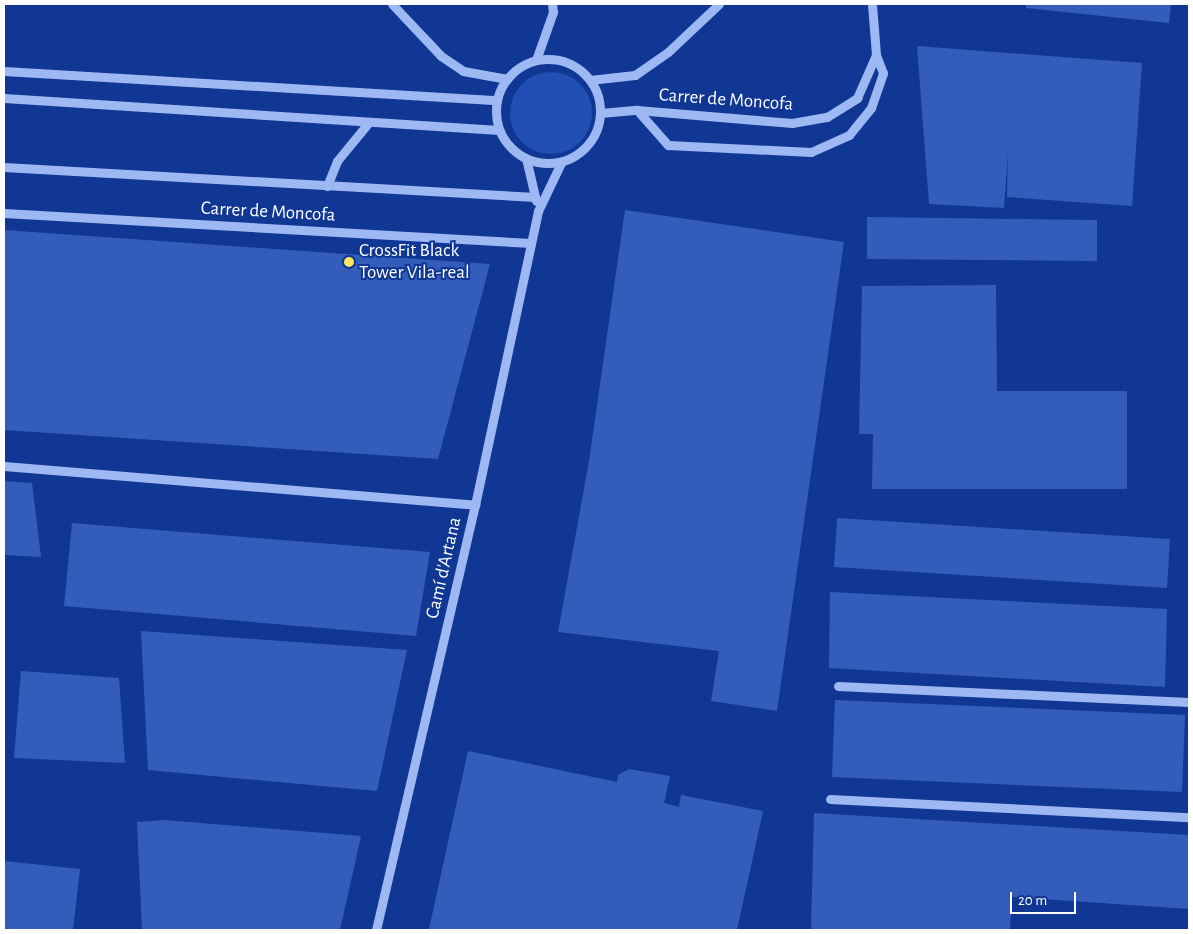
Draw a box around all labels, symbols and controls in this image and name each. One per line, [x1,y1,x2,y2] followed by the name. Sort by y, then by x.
[658,84,794,116] street label: Carrer de Moncofa
[200,197,336,227] street label: Carrer de Moncofa
[359,240,470,284] place label: CrossFit Black Tower Vila-real
[343,256,355,268] marker: CrossFit Black Tower Vila-real
[421,515,467,621] street label: Camí d'Artana
[1013,882,1079,914] scale bar
[1018,893,1047,908] text: 20 m

